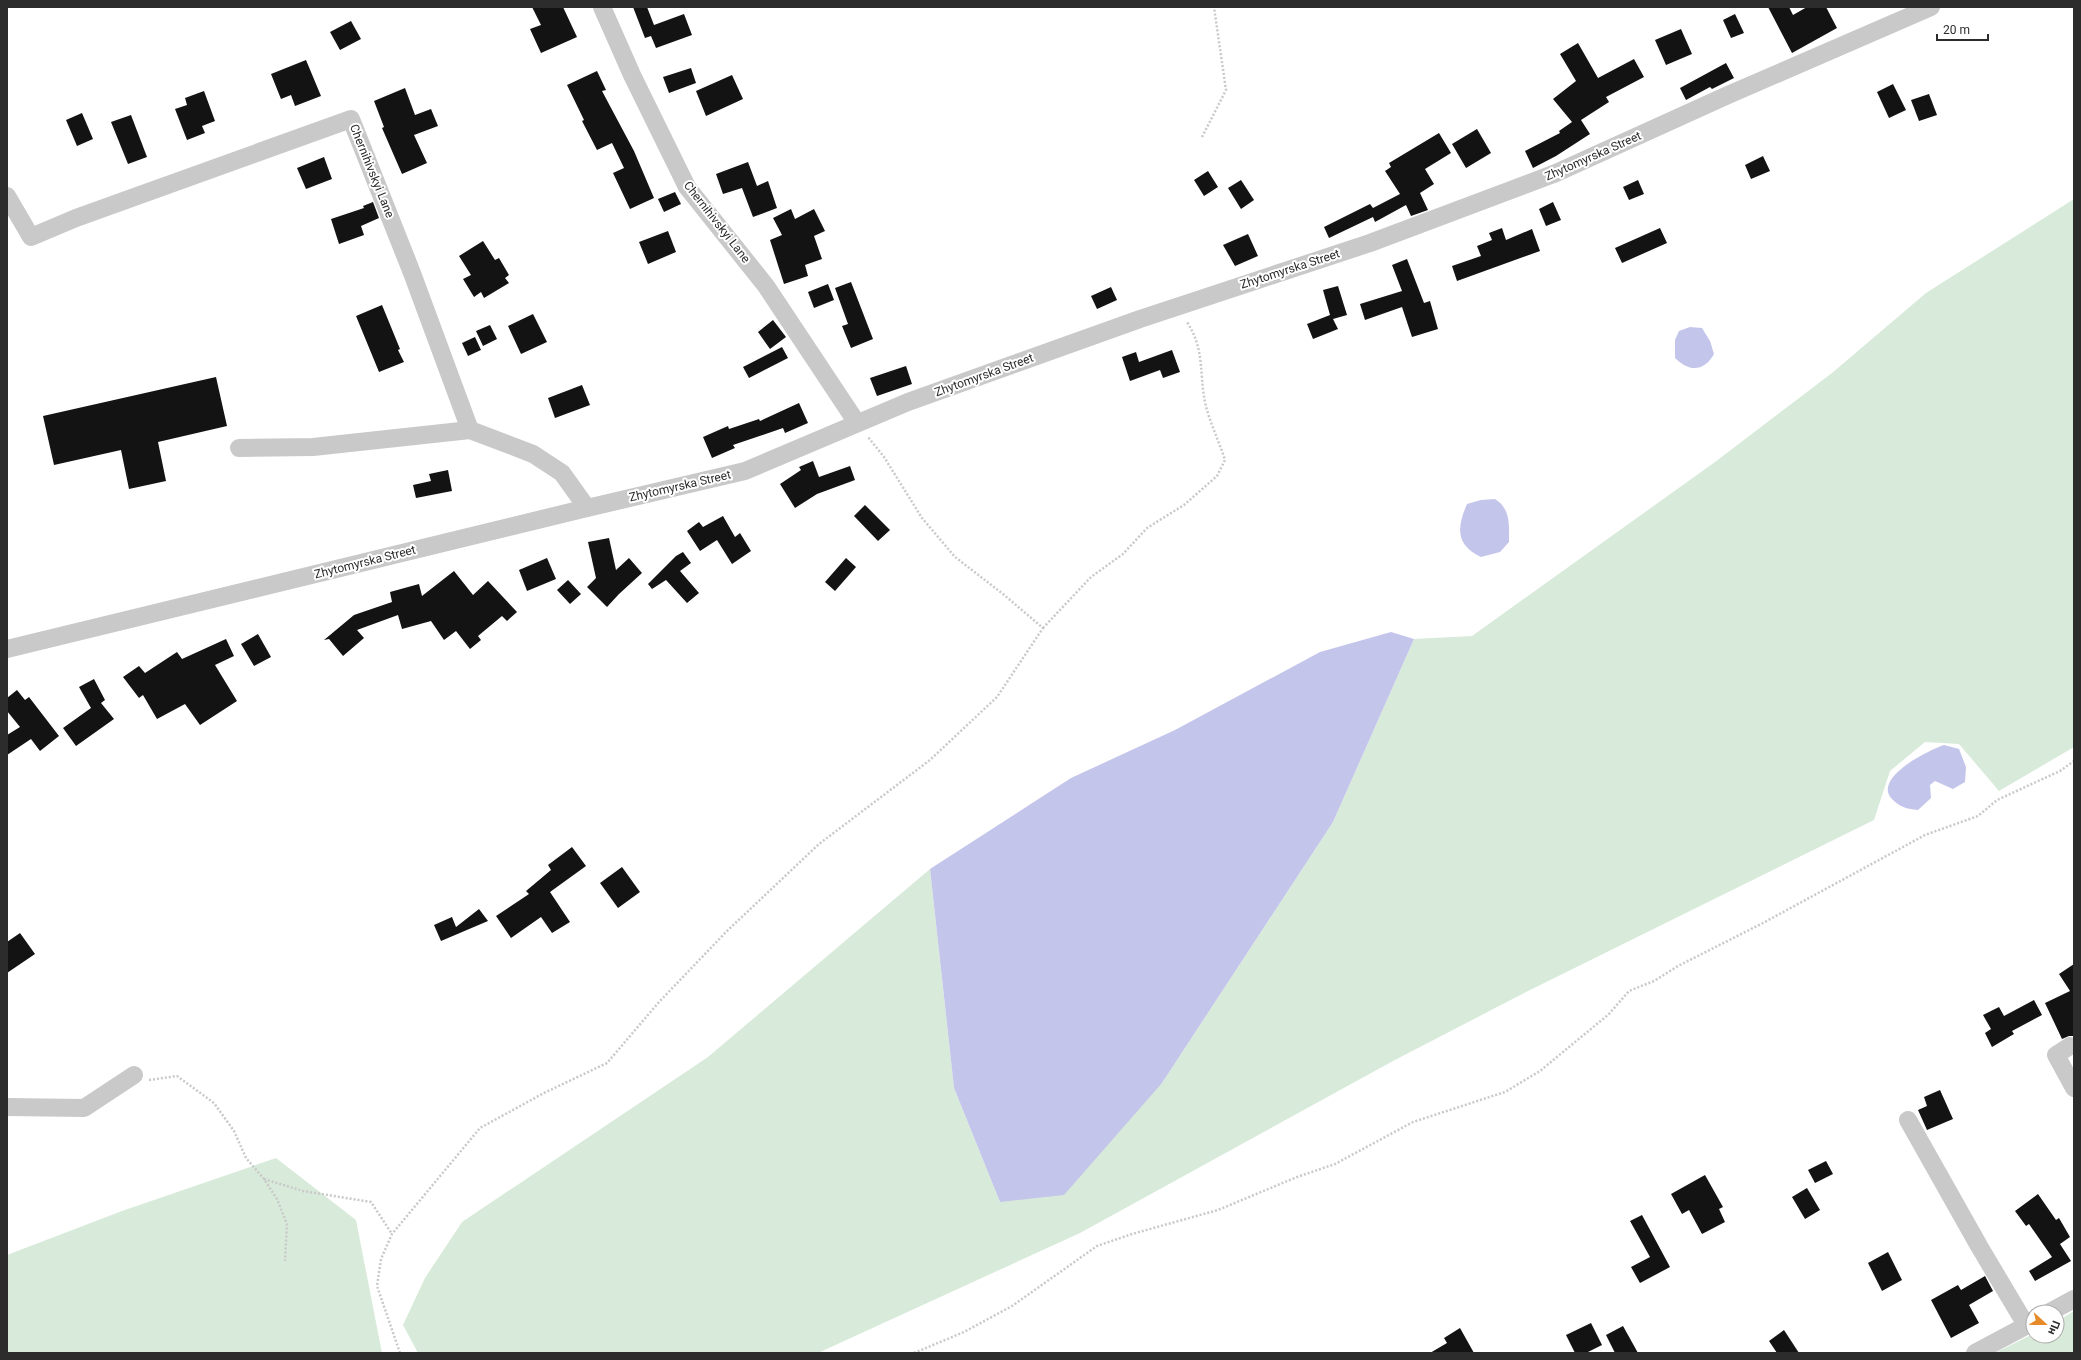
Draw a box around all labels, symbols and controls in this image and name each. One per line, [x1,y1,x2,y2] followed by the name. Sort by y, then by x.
[1937,16,1988,42] scale bar
[1943,23,1970,37] text: 20 m
[347,122,397,220] street label: Chernihivskyi Lane
[1543,128,1643,184] street label: Zhytomyrska Street
[681,178,753,266] street label: Chernihivskyi Lane
[1238,246,1342,292] street label: Zhytomyrska Street
[933,351,1035,399] street label: Zhytomyrska Street
[628,467,732,505] street label: Zhytomyrska Street
[313,543,417,581] street label: Zhytomyrska Street
[2025,1304,2065,1344] north arrow
[2045,1319,2062,1336] text: Пн

